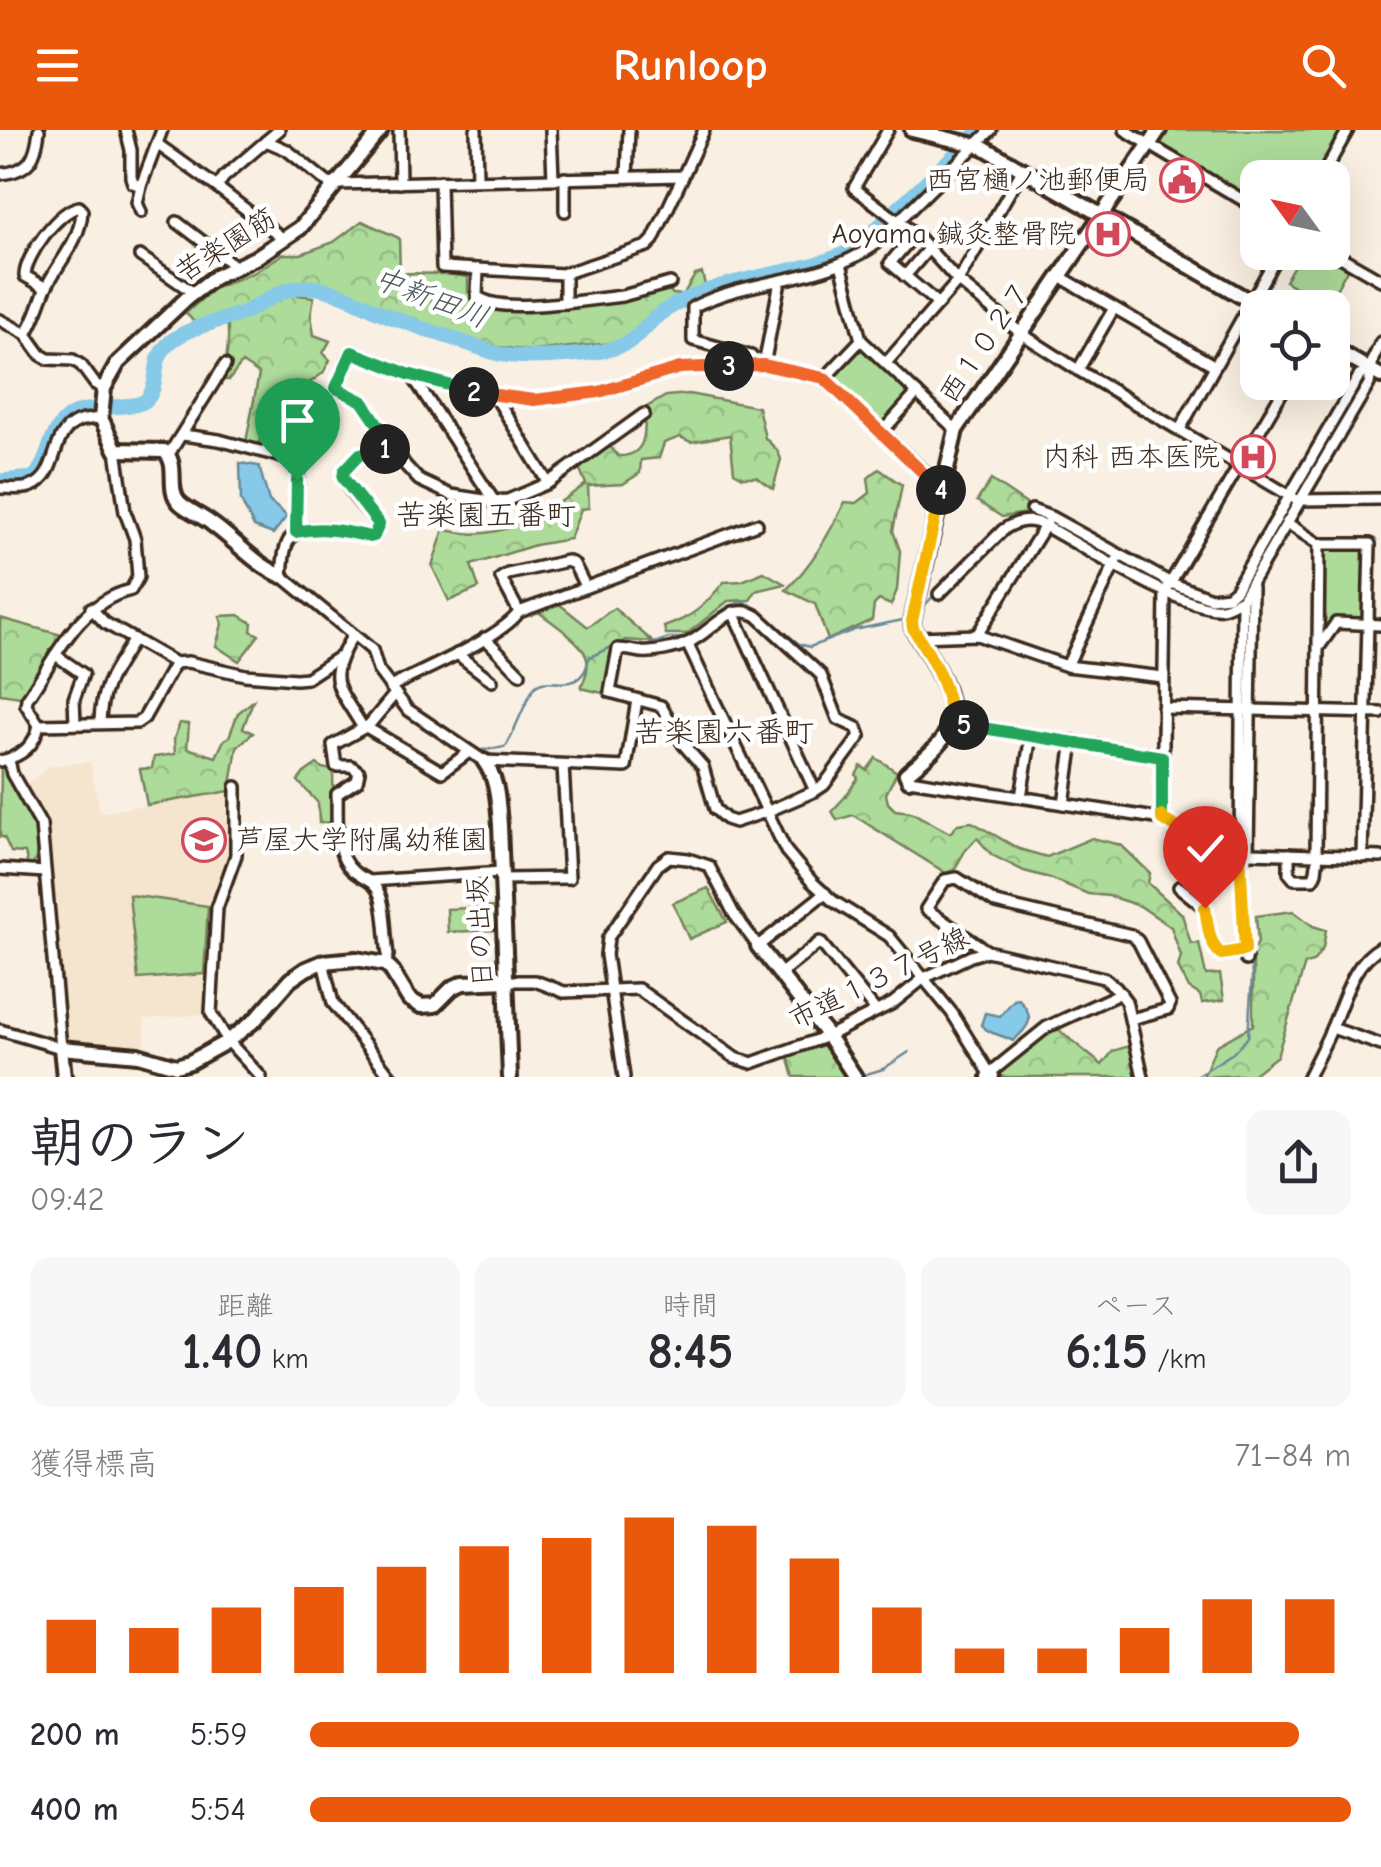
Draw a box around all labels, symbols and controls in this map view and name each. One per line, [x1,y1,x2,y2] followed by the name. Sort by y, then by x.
[30,38,85,93] icon: menu
[1296,38,1351,93] icon: search
[613,39,768,91] text: Runloop
[1159,157,1205,203] public building icon: 西宮樋ノ池郵便局
[1240,160,1350,270] north arrow
[1240,160,1350,400] map controls
[926,164,1150,196] place label: 西宮樋ノ池郵便局
[170,202,282,288] street label: 苦楽園筋
[1085,211,1131,257] hospital icon: Aoyama 鍼灸整骨院
[832,218,1076,250] place label: Aoyama 鍼灸整骨院
[369,260,493,336] water label: 中新田川
[933,275,1037,409] street label: 西１０２７
[1240,290,1350,400] button: locate
[704,341,754,391] pin: 3
[722,350,736,382] text: 3
[449,367,499,417] pin: 2
[467,376,481,408] text: 2
[255,378,340,481] pin
[270,393,325,448] icon: arrive
[360,424,410,474] pin: 1
[379,433,391,465] text: 1
[1230,434,1276,480] hospital icon: 内科 西本医院
[1043,441,1220,473] place label: 内科 西本医院
[916,465,966,515] pin: 4
[934,474,948,506] text: 4
[396,498,576,533] district label: 苦楽園五番町
[939,700,989,750] pin: 5
[957,709,971,741] text: 5
[634,715,814,750] district label: 苦楽園六番町
[1163,806,1248,909] pin
[181,817,227,863] school or university icon: 芦屋大学附属幼稚園
[1178,821,1233,876] icon: check
[236,824,488,856] place label: 芦屋大学附属幼稚園
[461,875,499,989] street label: 日の出坂
[784,921,974,1035] street label: 市道１３７号線
[1246,1110,1351,1215] button: share
[30,1111,250,1175] text: 朝のラン
[30,1181,105,1218] text: 09:42
[217,1290,273,1322] text: 距離
[662,1290,719,1322] text: 時間
[1095,1290,1177,1322] text: ペース
[182,1323,263,1381] text: 1.40
[648,1323,733,1381] text: 8:45
[1065,1323,1148,1381] text: 6:15
[263,1343,309,1375] text: km
[1148,1343,1206,1375] text: /km
[1235,1437,1351,1474] text: 71–84 m
[30,1445,158,1482] text: 獲得標高
[30,1716,119,1753] text: 200 m
[190,1716,247,1753] text: 5:59
[30,1791,118,1828] text: 400 m
[190,1791,246,1828] text: 5:54

